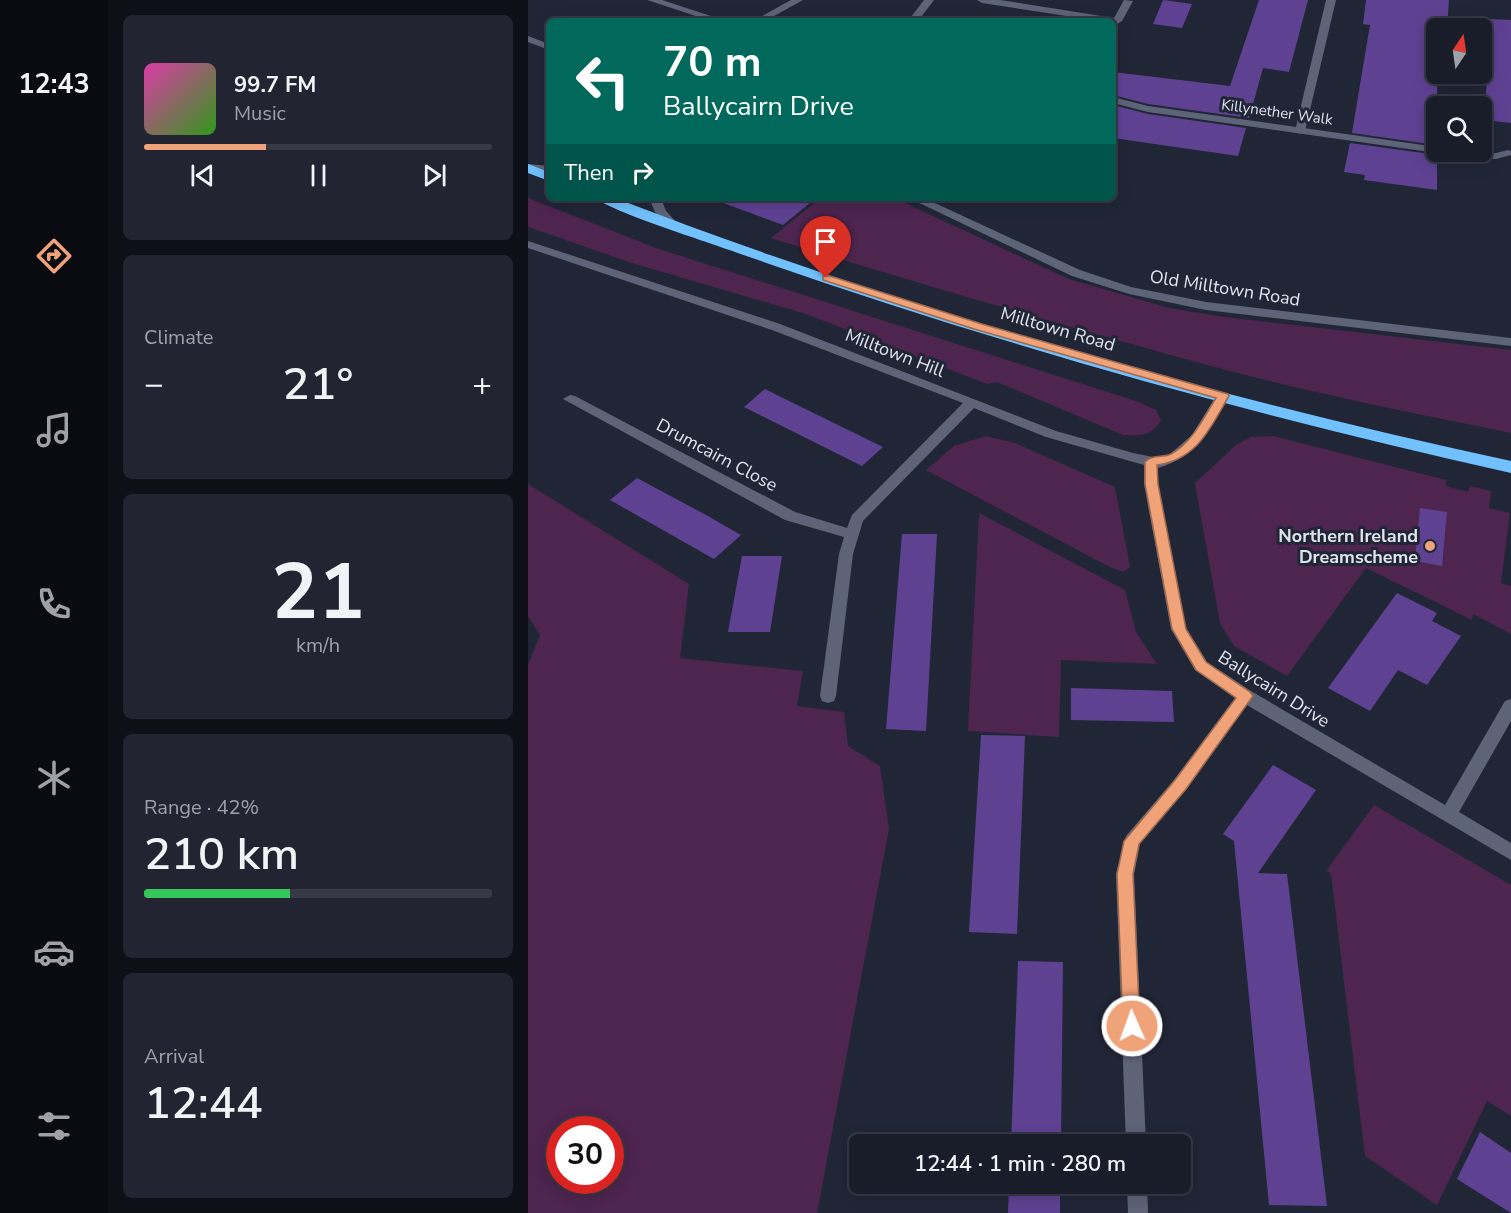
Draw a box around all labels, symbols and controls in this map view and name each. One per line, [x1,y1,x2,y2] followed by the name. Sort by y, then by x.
[1426,18,1492,84] north arrow
[1426,18,1492,162] map controls
[663,34,762,91] text: 70 m
[564,42,642,120] icon: left
[18,66,90,103] text: 12:43
[234,70,316,100] text: 99.7 FM
[663,88,854,125] text: Ballycairn Drive
[1220,94,1334,130] street label: Killynether Walk
[1426,96,1492,162] button: search
[234,100,286,127] text: Music
[626,156,659,189] icon: right
[564,158,614,188] text: Then
[186,159,219,192] icon: previous
[302,159,335,192] icon: pause
[418,159,451,192] icon: next
[800,216,851,278] pin
[809,225,842,258] icon: arrive
[33,235,75,277] icon: directions
[1148,264,1302,312] street label: Old Milltown Road
[998,301,1118,357] street label: Milltown Road
[842,323,949,383] street label: Milltown Hill
[144,324,213,351] text: Climate
[283,354,353,415] text: 21°
[144,362,164,407] text: −
[472,362,492,407] text: +
[33,409,75,451] icon: music
[652,413,782,497] street label: Drumcairn Close
[1278,524,1418,569] place label: Northern Ireland Dreamscheme
[271,539,365,646] text: 21
[1423,539,1437,553] marker: Northern Ireland Dreamscheme
[33,583,75,625] icon: phone
[296,632,340,659] text: km/h
[1214,645,1334,733] street label: Ballycairn Drive
[33,757,75,799] icon: climate
[144,794,259,821] text: Range · 42%
[144,824,299,885] text: 210 km
[33,931,75,973] icon: car
[1100,994,1164,1058] position arrow
[144,1043,204,1070] text: Arrival
[144,1073,263,1134] text: 12:44
[33,1105,75,1147] icon: filters
[546,1116,624,1194] speed limit sign: 30
[914,1149,1126,1179] text: 12:44 · 1 min · 280 m

